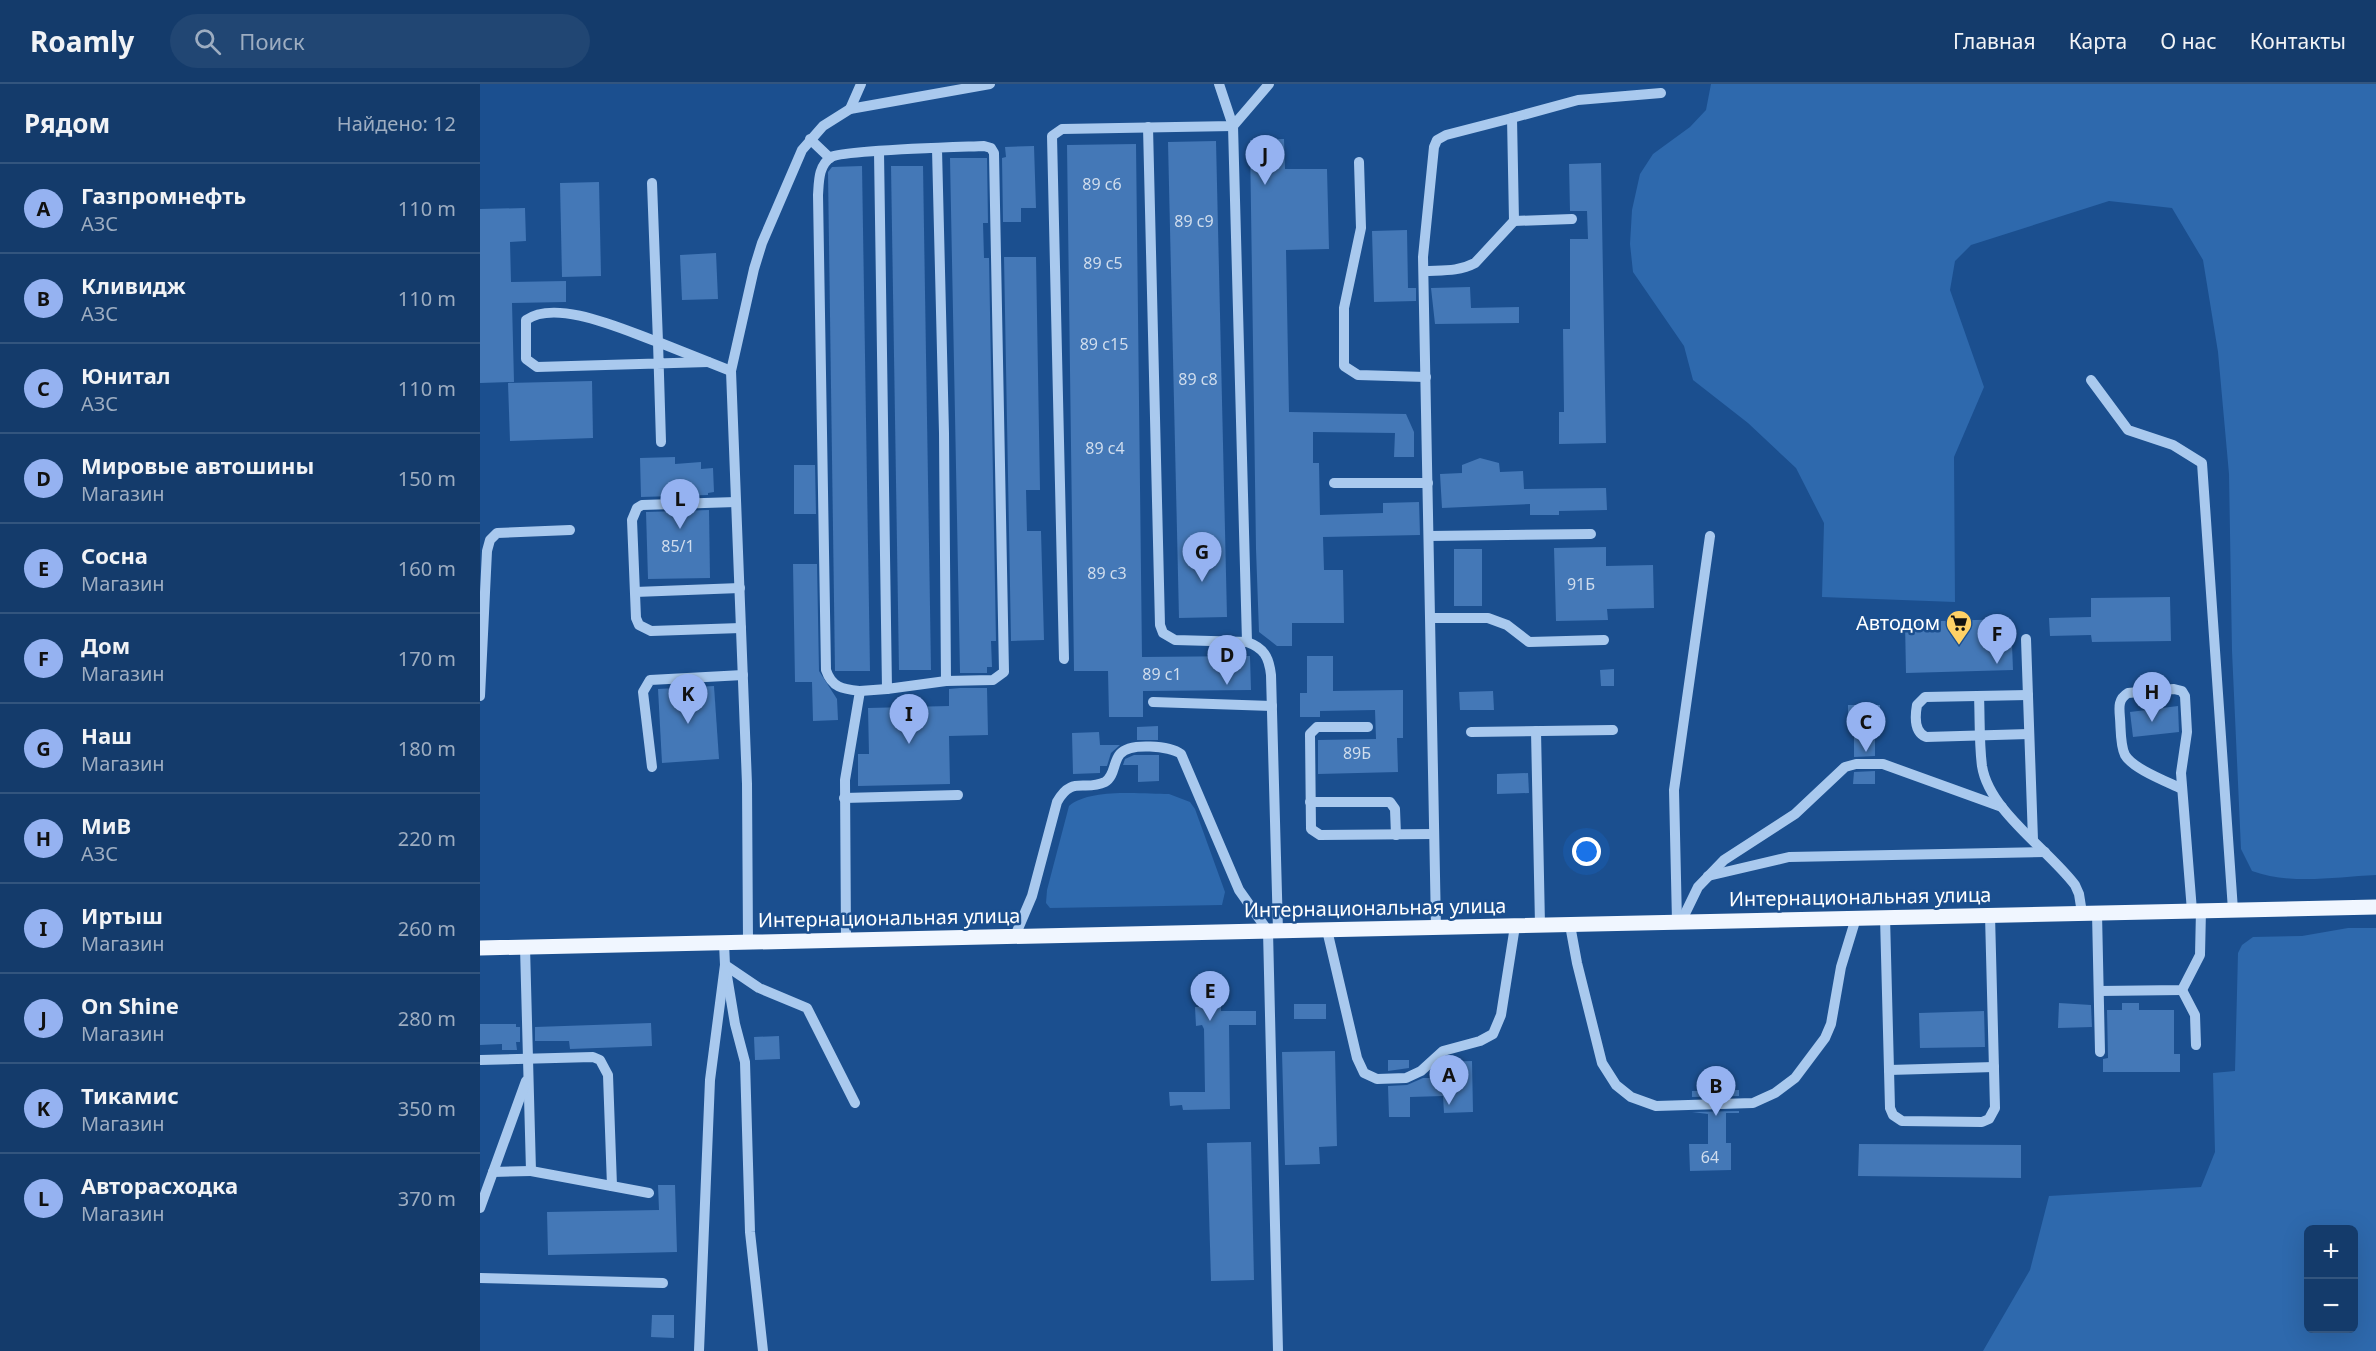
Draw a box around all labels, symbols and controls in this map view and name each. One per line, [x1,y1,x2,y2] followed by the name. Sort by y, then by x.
[170,14,590,68] search box
[30,22,134,60] text: Roamly
[191,25,224,58] icon: search
[239,26,305,56] text: Поиск
[1953,27,2036,55] text: Главная
[2069,27,2127,55] text: Карта
[2160,27,2217,55] text: О нас
[2250,27,2346,55] text: Контакты
[24,105,110,141] text: Рядом
[337,110,456,137] text: Найдено: 12
[1246,135,1284,185] pin: J
[1082,173,1122,195] house number: 89 с6
[81,180,246,210] text: Газпромнефть
[37,195,50,222] text: A
[398,195,456,222] text: 110 m
[81,210,118,237] text: АЗС
[1174,210,1214,232] house number: 89 с9
[1083,252,1123,274] house number: 89 с5
[81,270,186,300] text: Кливидж
[37,285,50,312] text: B
[398,285,456,312] text: 110 m
[81,300,118,327] text: АЗС
[1080,333,1128,355] house number: 89 с15
[81,360,171,390] text: Юнитал
[1178,368,1218,390] house number: 89 с8
[37,375,50,402] text: C
[398,375,456,402] text: 110 m
[81,390,118,417] text: АЗС
[1085,437,1125,459] house number: 89 с4
[81,450,314,480] text: Мировые автошины
[36,465,51,492] text: D
[398,465,456,492] text: 150 m
[81,480,165,507] text: Магазин
[660,480,700,529] pin: L
[1182,532,1222,582] pin: G
[661,535,695,557] house number: 85/1
[81,540,148,570] text: Сосна
[38,555,49,582] text: E
[398,555,456,582] text: 160 m
[1087,562,1127,584] house number: 89 с3
[81,570,165,597] text: Магазин
[1567,573,1595,595] house number: 91Б
[1944,608,1974,646] supermarket icon: Автодом
[1856,609,1940,636] place label: Автодом
[1978,614,2017,664] pin: F
[81,630,130,660] text: Дом
[1208,636,1246,685] pin: D
[38,645,49,672] text: F
[398,645,456,672] text: 170 m
[81,660,165,687] text: Магазин
[1142,663,1182,685] house number: 89 с1
[2132,672,2172,722] pin: H
[668,674,708,724] pin: K
[890,694,928,744] pin: I
[1846,702,1886,752] pin: C
[81,720,132,750] text: Наш
[36,735,51,762] text: G
[398,735,456,762] text: 180 m
[1343,742,1371,764] house number: 89Б
[81,750,165,777] text: Магазин
[81,810,131,840] text: МиВ
[36,825,51,852] text: H
[398,825,456,852] text: 220 m
[1572,837,1601,866] your location
[81,840,118,867] text: АЗС
[1729,881,1991,912] street label: Интернациональная улица
[1244,892,1506,923] street label: Интернациональная улица
[81,900,163,930] text: Иртыш
[758,902,1020,933] street label: Интернациональная улица
[40,915,47,942] text: I
[398,915,456,942] text: 260 m
[81,930,165,957] text: Магазин
[1190,972,1230,1021] pin: E
[81,990,179,1020] text: On Shine
[40,1005,47,1032] text: J
[398,1005,456,1032] text: 280 m
[81,1020,165,1047] text: Магазин
[1430,1056,1468,1105] pin: A
[1696,1066,1736,1116] pin: B
[81,1080,179,1110] text: Тикамис
[37,1095,50,1122] text: K
[398,1095,456,1122] text: 350 m
[81,1110,165,1137] text: Магазин
[1701,1146,1719,1168] house number: 64
[81,1170,238,1200] text: Авторасходка
[38,1185,49,1212] text: L
[398,1185,456,1212] text: 370 m
[81,1200,165,1227] text: Магазин
[2304,1225,2358,1333] map controls
[2304,1225,2358,1279] button: +
[2304,1279,2358,1333] button: −

